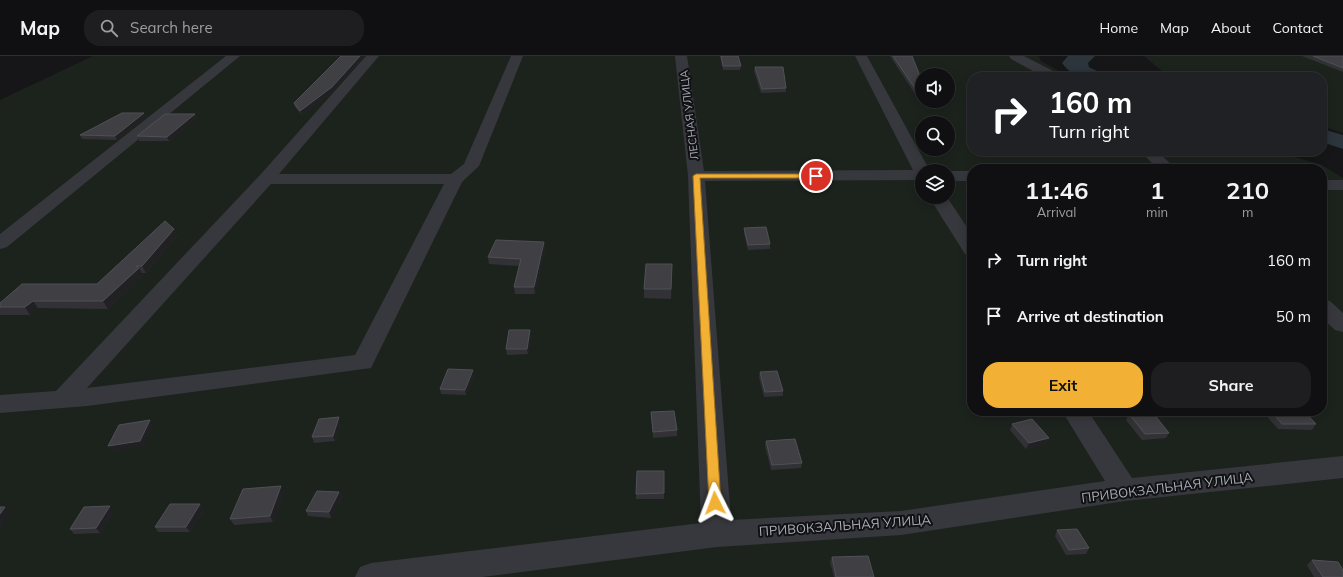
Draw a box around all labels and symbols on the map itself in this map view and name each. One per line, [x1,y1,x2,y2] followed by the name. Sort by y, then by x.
[677,69,701,161] street label: ЛЕСНАЯ УЛИЦА
[799,159,833,193] pin
[1080,468,1254,505] street label: ПРИВОКЗАЛЬНАЯ УЛИЦА
[694,482,736,524] position arrow
[758,511,932,539] street label: ПРИВОКЗАЛЬНАЯ УЛИЦА

